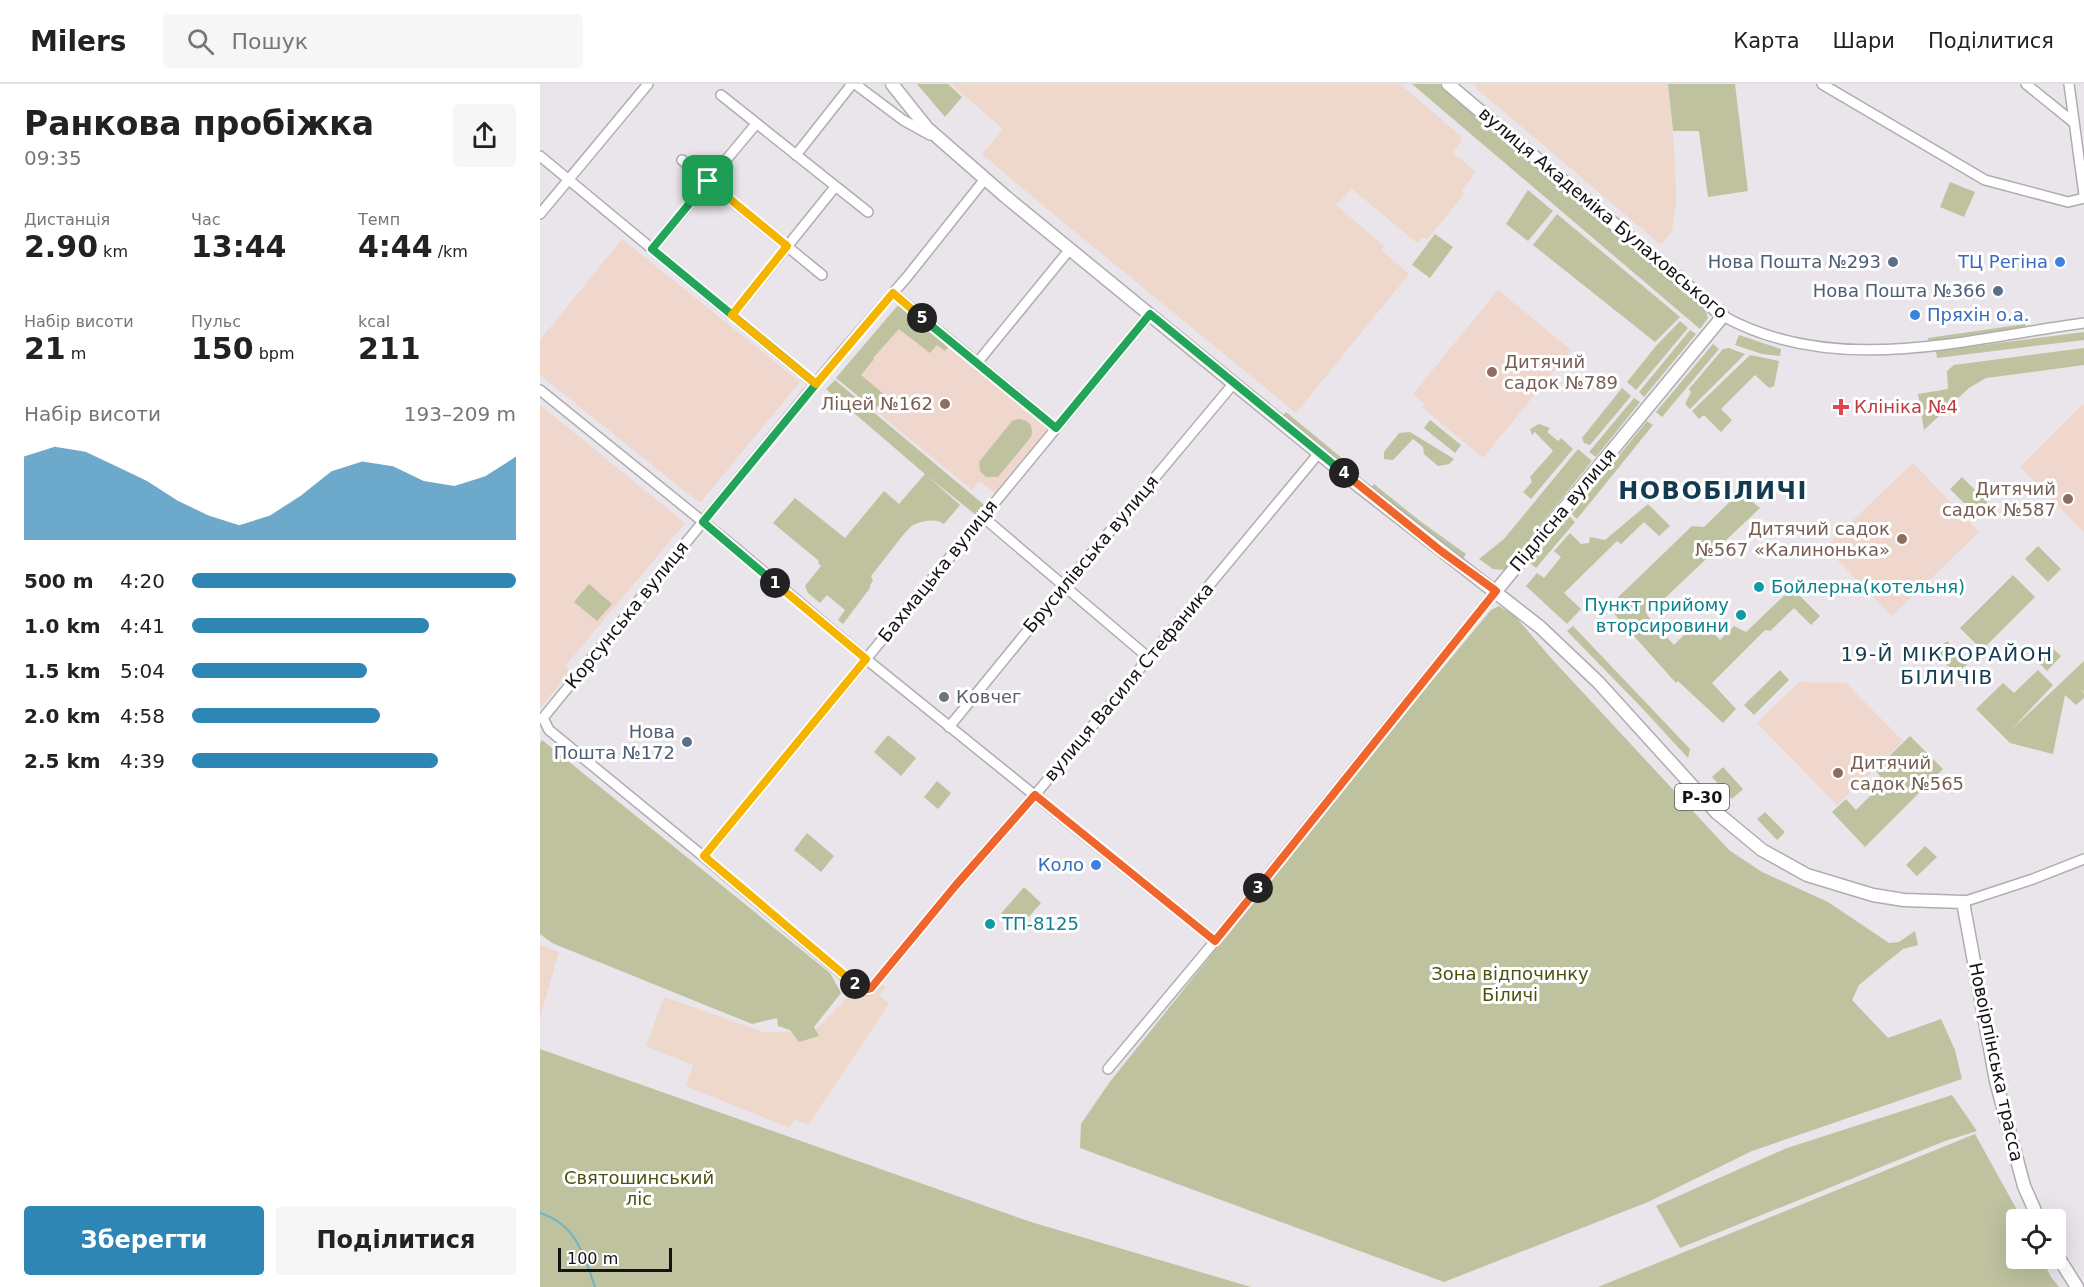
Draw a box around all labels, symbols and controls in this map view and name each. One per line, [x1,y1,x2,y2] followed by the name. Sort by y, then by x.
[163,14,583,68] search box
[30,25,127,58] text: Milers
[184,25,217,58] icon: search
[232,29,308,54] text: Пошук
[1733,29,1800,53] text: Карта
[1833,29,1895,53] text: Шари
[1928,29,2054,53] text: Поділитися
[1475,102,1732,323] street label: вулиця Академіка Булаховського
[24,104,374,143] text: Ранкова пробіжка
[453,104,516,167] button: share
[24,146,82,170] text: 09:35
[682,155,733,206] pin
[691,164,724,197] icon: arrive
[24,210,110,229] text: Дистанція
[191,210,221,229] text: Час
[358,210,400,229] text: Темп
[24,229,98,264] text: 2.90
[191,229,287,264] text: 13:44
[358,229,433,264] text: 4:44
[98,242,128,261] text: km
[433,242,468,261] text: /km
[1708,251,1881,272] place label: Нова Пошта №293
[1957,251,2048,272] place label: ТЦ Регіна
[1886,255,1900,269] marker: Нова Пошта №293
[2053,255,2067,269] marker: ТЦ Регіна
[1813,280,1986,301] place label: Нова Пошта №366
[1991,284,2005,298] marker: Нова Пошта №366
[907,303,937,333] pin: 5
[1927,304,2029,325] place label: Пряхін о.а.
[916,308,928,327] text: 5
[1908,308,1922,322] marker: Пряхін о.а.
[24,312,134,331] text: Набір висоти
[191,312,241,331] text: Пульс
[358,312,390,331] text: kcal
[24,331,66,366] text: 21
[191,331,254,366] text: 150
[358,331,421,366] text: 211
[66,344,86,363] text: m
[254,344,295,363] text: bpm
[1504,351,1618,393] place label: Дитячий садок №789
[1485,365,1499,379] marker: Дитячий садок №789
[821,393,933,414] place label: Ліцей №162
[1854,396,1958,417] place label: Клініка №4
[938,397,952,411] marker: Ліцей №162
[1832,398,1850,416] marker: Клініка №4
[24,402,161,426] text: Набір висоти
[404,402,516,426] text: 193–209 m
[1505,444,1620,575] street label: Підлісна вулиця
[1329,458,1359,488] pin: 4
[1338,463,1350,482] text: 4
[1019,471,1163,637] street label: Брусилівська вулиця
[1618,477,1808,505] district label: НОВОБІЛИЧІ
[1942,478,2056,520] place label: Дитячий садок №587
[2061,492,2075,506] marker: Дитячий садок №587
[874,495,1001,646] street label: Бахмацька вулиця
[1695,518,1890,560] place label: Дитячий садок №567 «Калинонька»
[1895,532,1909,546] marker: Дитячий садок №567 «Калинонька»
[561,537,692,692] street label: Корсунська вулиця
[760,568,790,598] pin: 1
[24,569,94,593] text: 500 m
[120,569,165,593] text: 4:20
[769,573,781,592] text: 1
[1771,576,1965,597] place label: Бойлерна(котельня)
[1040,578,1218,785] street label: вулиця Василя Стефаника
[1752,580,1766,594] marker: Бойлерна(котельня)
[1584,594,1729,636] place label: Пункт прийому вторсировини
[1734,608,1748,622] marker: Пункт прийому вторсировини
[24,614,101,638] text: 1.0 km
[120,614,165,638] text: 4:41
[1840,642,2054,689] district label: 19-Й МІКРОРАЙОН БІЛИЧІВ
[24,659,101,683] text: 1.5 km
[120,659,165,683] text: 5:04
[956,686,1022,707] place label: Ковчег
[937,690,951,704] marker: Ковчег
[24,704,101,728] text: 2.0 km
[120,704,165,728] text: 4:58
[554,721,675,763] place label: Нова Пошта №172
[680,735,694,749] marker: Нова Пошта №172
[24,749,101,773] text: 2.5 km
[120,749,165,773] text: 4:39
[1850,752,1964,794] place label: Дитячий садок №565
[1831,766,1845,780] marker: Дитячий садок №565
[1675,784,1729,810] road number: Р-30
[1038,854,1084,875] place label: Коло
[1089,858,1103,872] marker: Коло
[1243,873,1273,903] pin: 3
[1252,878,1264,897] text: 3
[1001,913,1079,934] place label: ТП-8125
[983,917,997,931] marker: ТП-8125
[1965,960,2028,1163] street label: Новоірпінська трасса
[1431,963,1589,1005] park label: Зона відпочинку Біличі
[840,969,870,999] pin: 2
[849,974,861,993] text: 2
[564,1167,714,1209] park label: Святошинський ліс
[24,1206,264,1275] button: Зберегти
[276,1206,516,1275] button: Поділитися
[2006,1209,2066,1269] map controls
[2006,1209,2066,1269] button: locate
[558,1245,672,1272] scale bar
[567,1249,618,1268] text: 100 m

